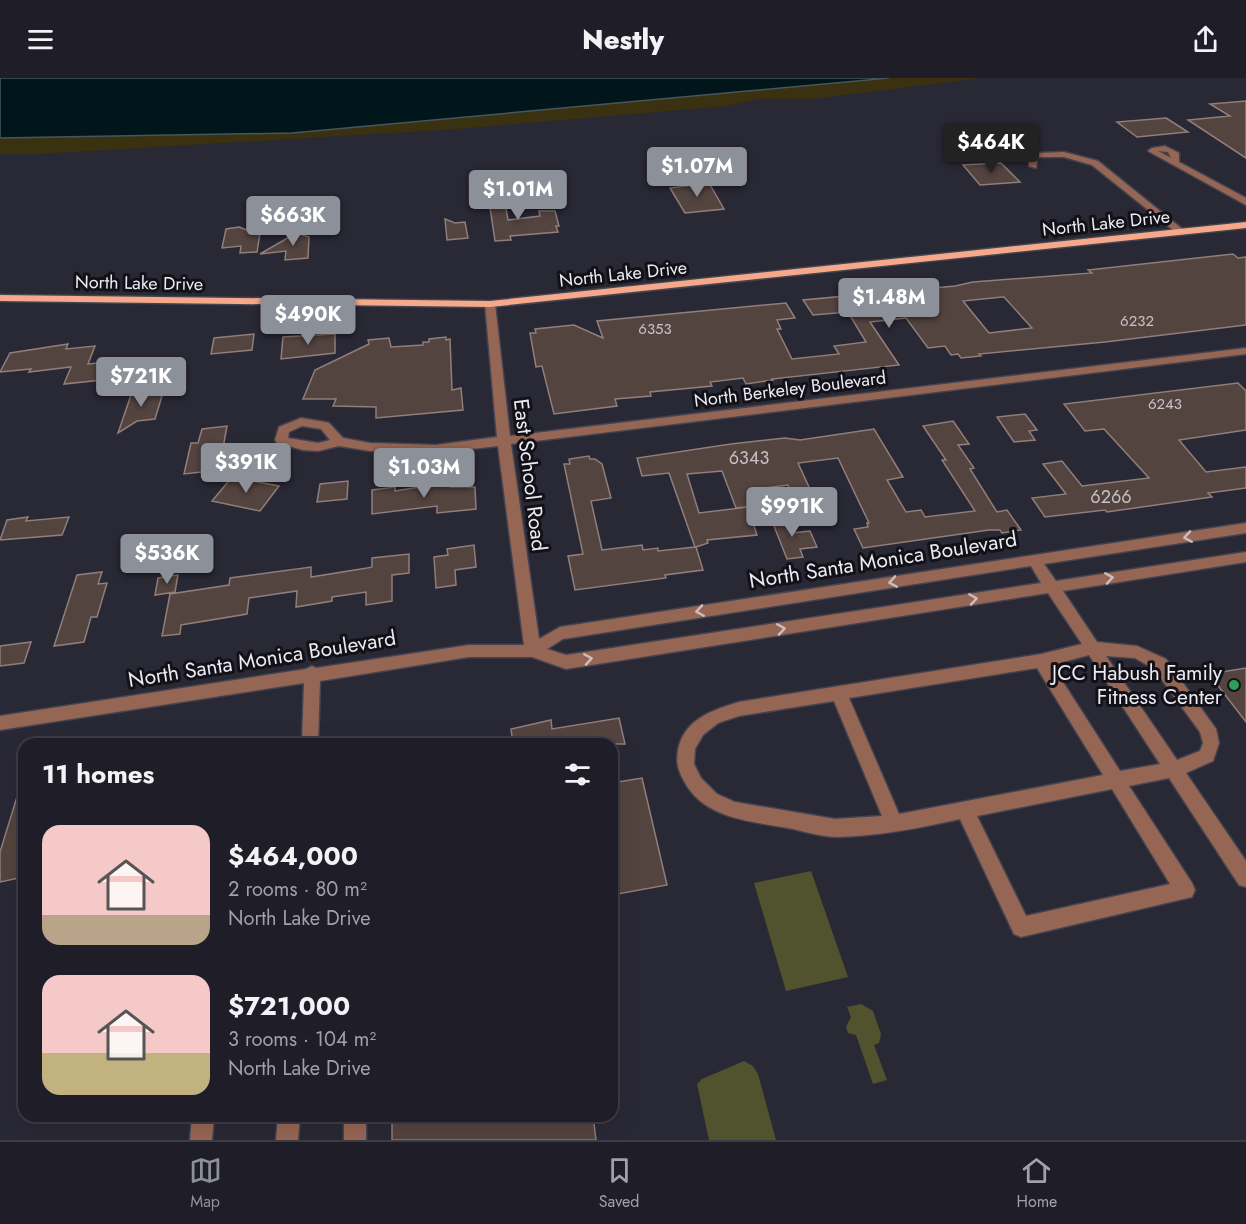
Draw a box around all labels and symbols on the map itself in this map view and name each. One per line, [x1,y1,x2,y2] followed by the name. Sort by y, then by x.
[949,123,1033,174] pin: $464K
[648,147,746,198] pin: $1.07M
[469,170,567,221] pin: $1.01M
[251,196,335,247] pin: $663K
[1041,203,1171,243] street label: North Lake Drive
[558,254,688,294] street label: North Lake Drive
[75,269,203,297] street label: North Lake Drive
[840,278,938,329] pin: $1.48M
[266,295,350,346] pin: $490K
[1120,310,1154,332] house number: 6232
[638,318,672,340] house number: 6353
[99,357,183,408] pin: $721K
[692,364,888,414] street label: North Berkeley Boulevard
[1148,393,1182,415] house number: 6243
[506,397,554,553] street label: East School Road
[204,443,288,494] pin: $391K
[729,445,769,471] house number: 6343
[375,448,473,499] pin: $1.03M
[1090,484,1132,510] house number: 6266
[750,487,834,538] pin: $991K
[747,524,1019,596] street label: North Santa Monica Boulevard
[1184,530,1193,542] one-way arrow
[125,534,209,585] pin: $536K
[1104,573,1114,585] one-way arrow
[888,575,897,587] one-way arrow
[969,594,978,606] one-way arrow
[695,605,705,617] one-way arrow
[126,623,398,695] street label: North Santa Monica Boulevard
[776,624,785,636] one-way arrow
[583,653,593,665] one-way arrow
[1049,658,1223,712] place label: JCC Habush Family Fitness Center
[1227,678,1241,692] marker: JCC Habush Family Fitness Center

